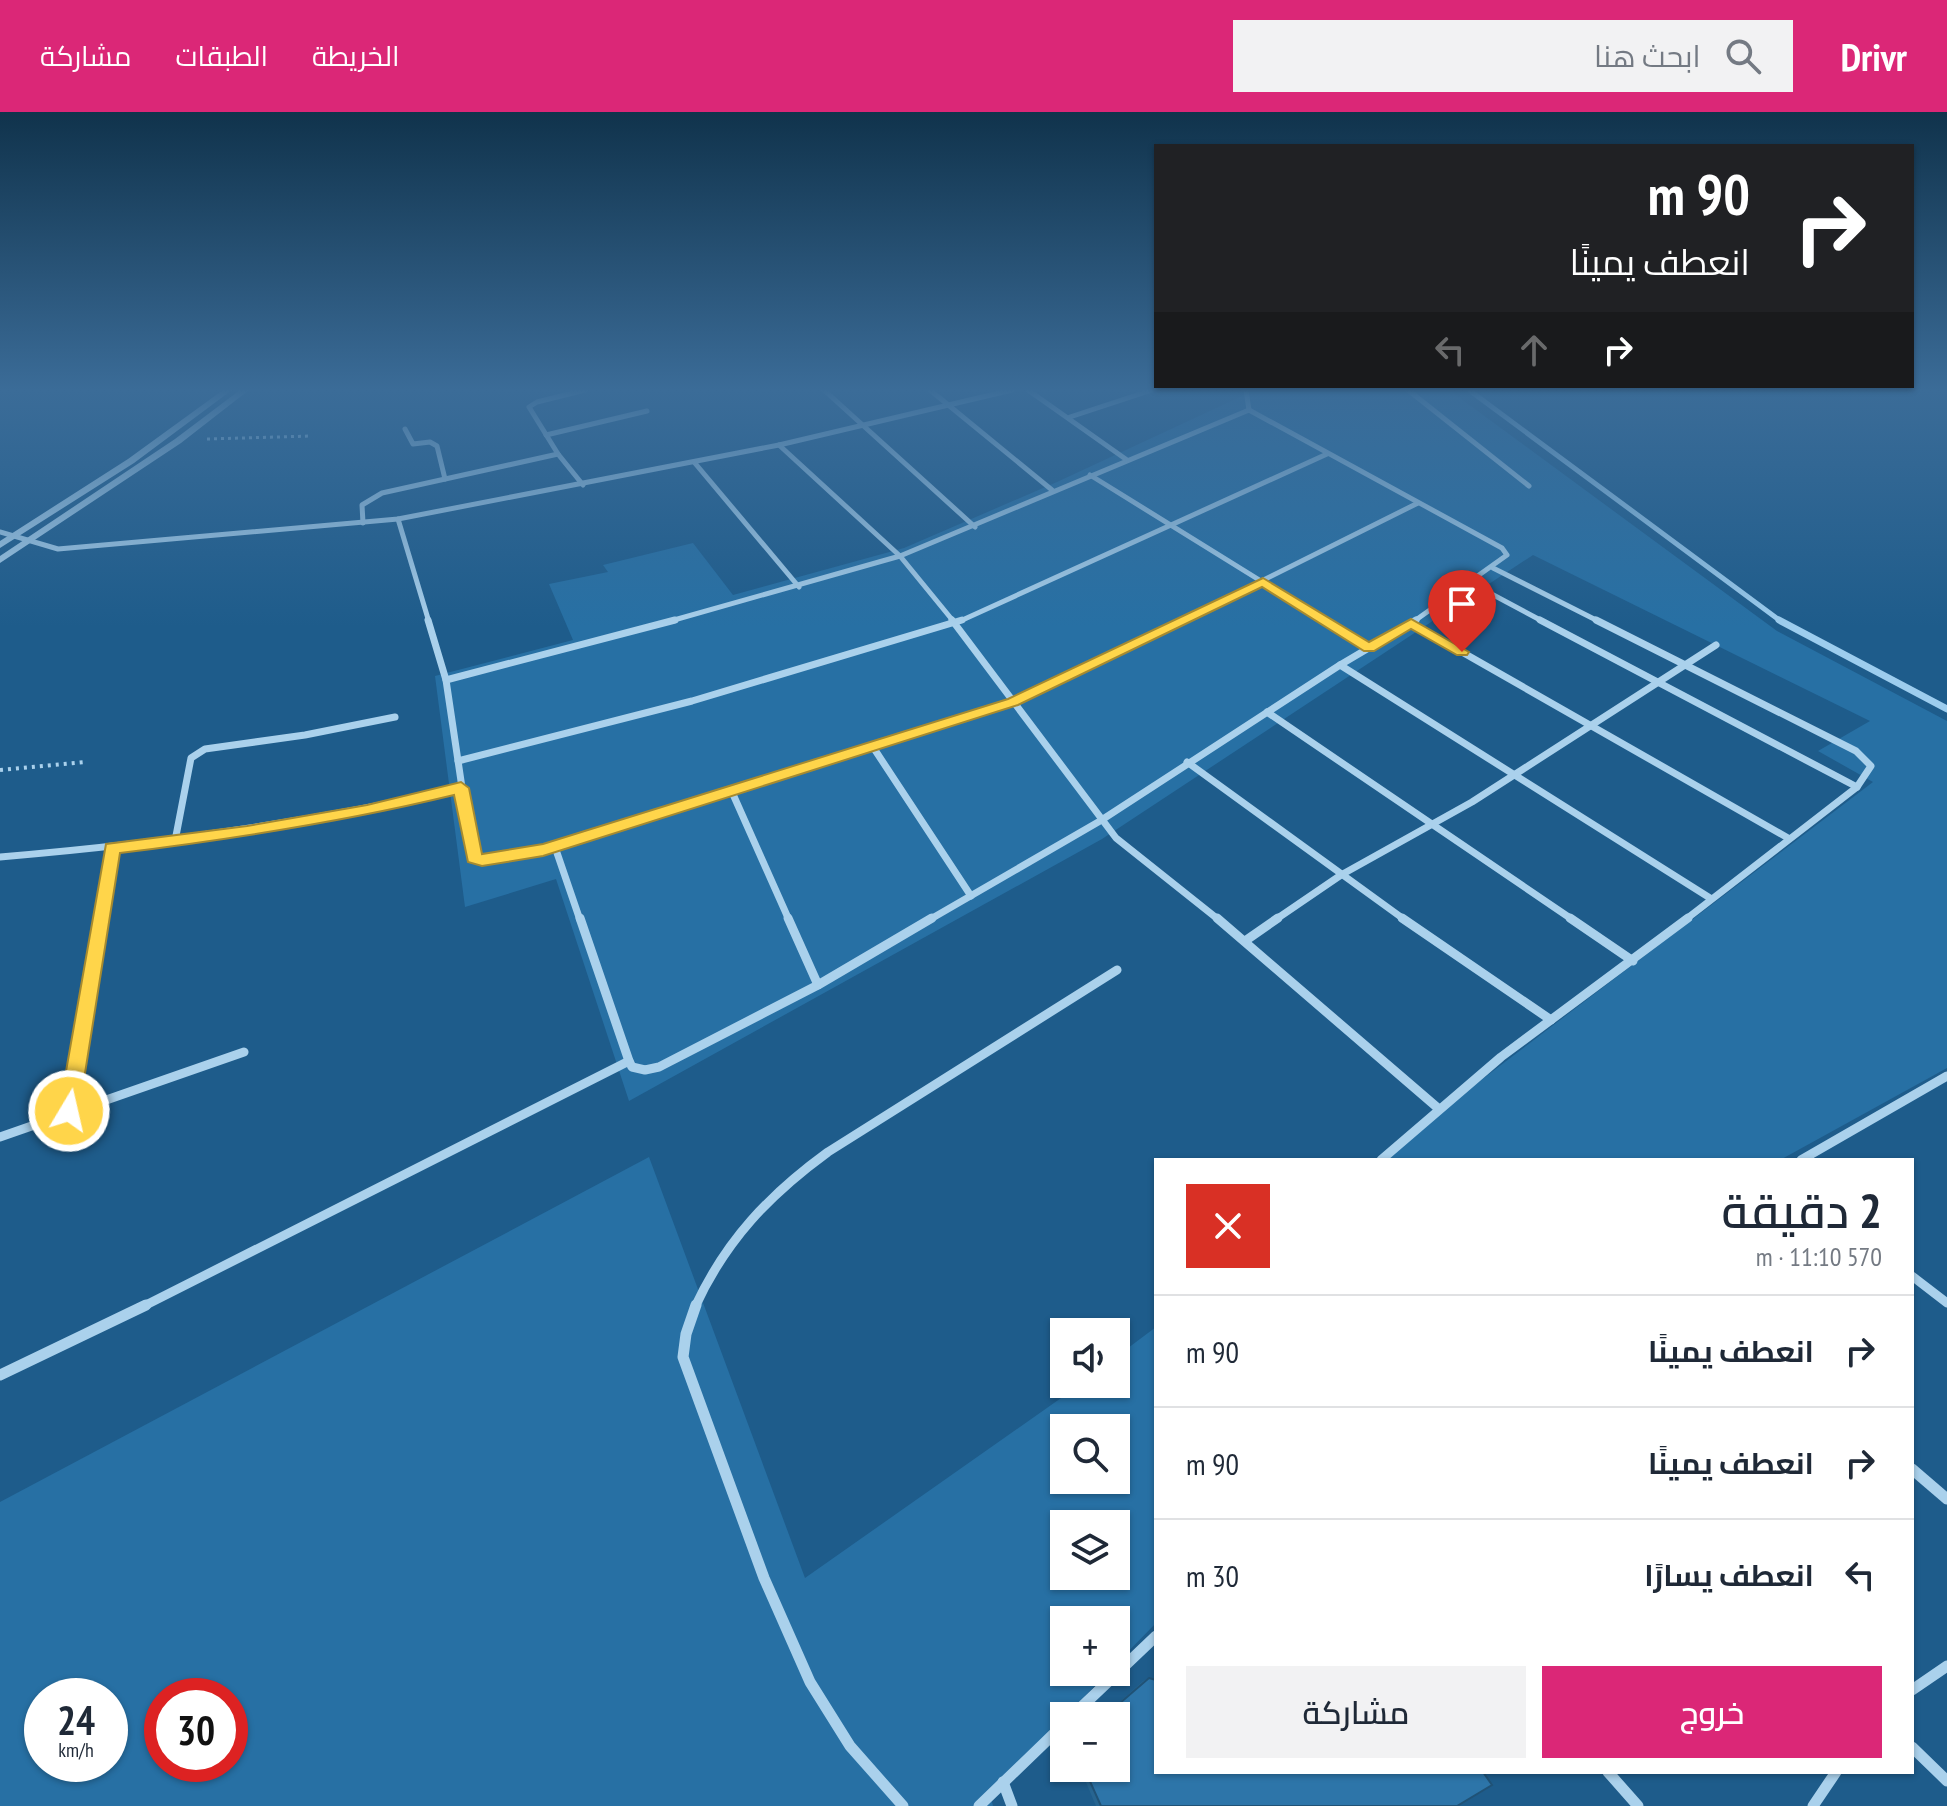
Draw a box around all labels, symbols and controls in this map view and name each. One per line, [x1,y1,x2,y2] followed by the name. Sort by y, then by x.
[1233,20,1793,92] search box
[1841,32,1907,81] text: Drivr
[1721,34,1765,78] icon: search
[1594,36,1701,75] text: ابحث هنا
[40,37,131,74] text: مشاركة
[175,37,268,74] text: الطبقات
[312,37,399,74] text: الخريطة
[1648,158,1750,230] text: 90 m
[1778,176,1882,280] icon: right
[1570,238,1750,285] text: انعطف يمينًا
[1428,328,1472,372] icon: left
[1512,328,1556,372] icon: ahead
[1596,328,1640,372] icon: right
[1428,570,1496,652] pin
[1440,582,1484,626] icon: arrive
[27,1069,111,1153] position arrow
[1721,1179,1882,1241] text: 2 دقيقة
[1186,1184,1270,1268] button: close
[1756,1240,1882,1273] text: 570 m · 11:10
[1050,1318,1130,1782] map controls
[1050,1318,1130,1398] button: sound
[1838,1329,1882,1373] icon: right
[1648,1331,1814,1370] text: انعطف يمينًا
[1186,1332,1239,1371] text: 90 m
[1050,1414,1130,1494] button: search
[1838,1441,1882,1485] icon: right
[1648,1443,1814,1482] text: انعطف يمينًا
[1186,1444,1239,1483] text: 90 m
[1050,1510,1130,1590] button: layers
[1838,1553,1882,1597] icon: left
[1644,1555,1814,1594] text: انعطف يسارًا
[1186,1556,1239,1595] text: 30 m
[1050,1606,1130,1686] button: +
[1186,1666,1526,1758] button: مشاركة
[1542,1666,1882,1758] button: خروج
[144,1678,248,1782] speed limit sign: 30
[57,1694,95,1746] text: 24
[1050,1702,1130,1782] button: −
[58,1737,94,1763] text: km/h

